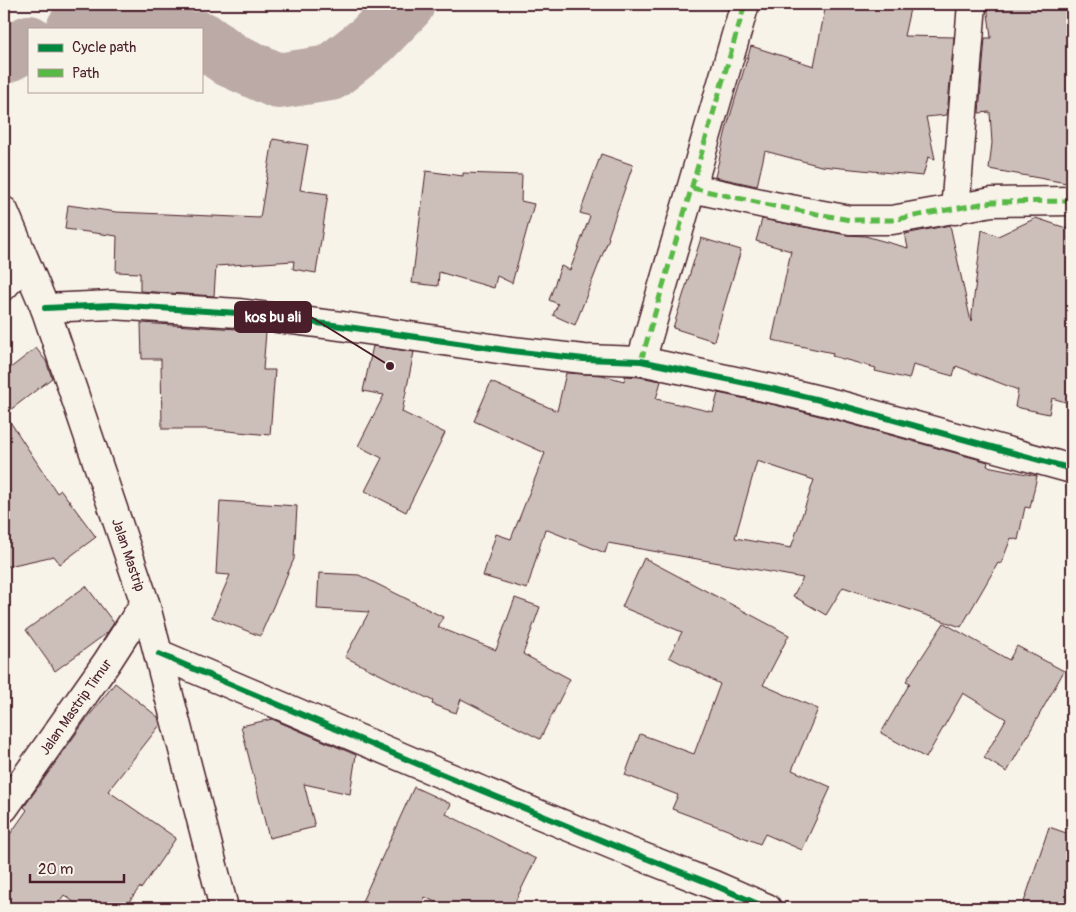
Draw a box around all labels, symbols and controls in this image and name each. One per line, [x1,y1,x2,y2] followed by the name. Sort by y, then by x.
[28,28,202,92] legend
[72,38,136,57] text: Cycle path
[72,64,99,83] text: Path
[235,302,311,332] callout: kos bu ali
[244,308,301,327] text: kos bu ali
[108,516,149,594] street label: Jalan Mastrip
[36,655,115,758] street label: Jalan Mastrip Timur
[30,852,124,884] scale bar
[38,860,73,879] text: 20 m

